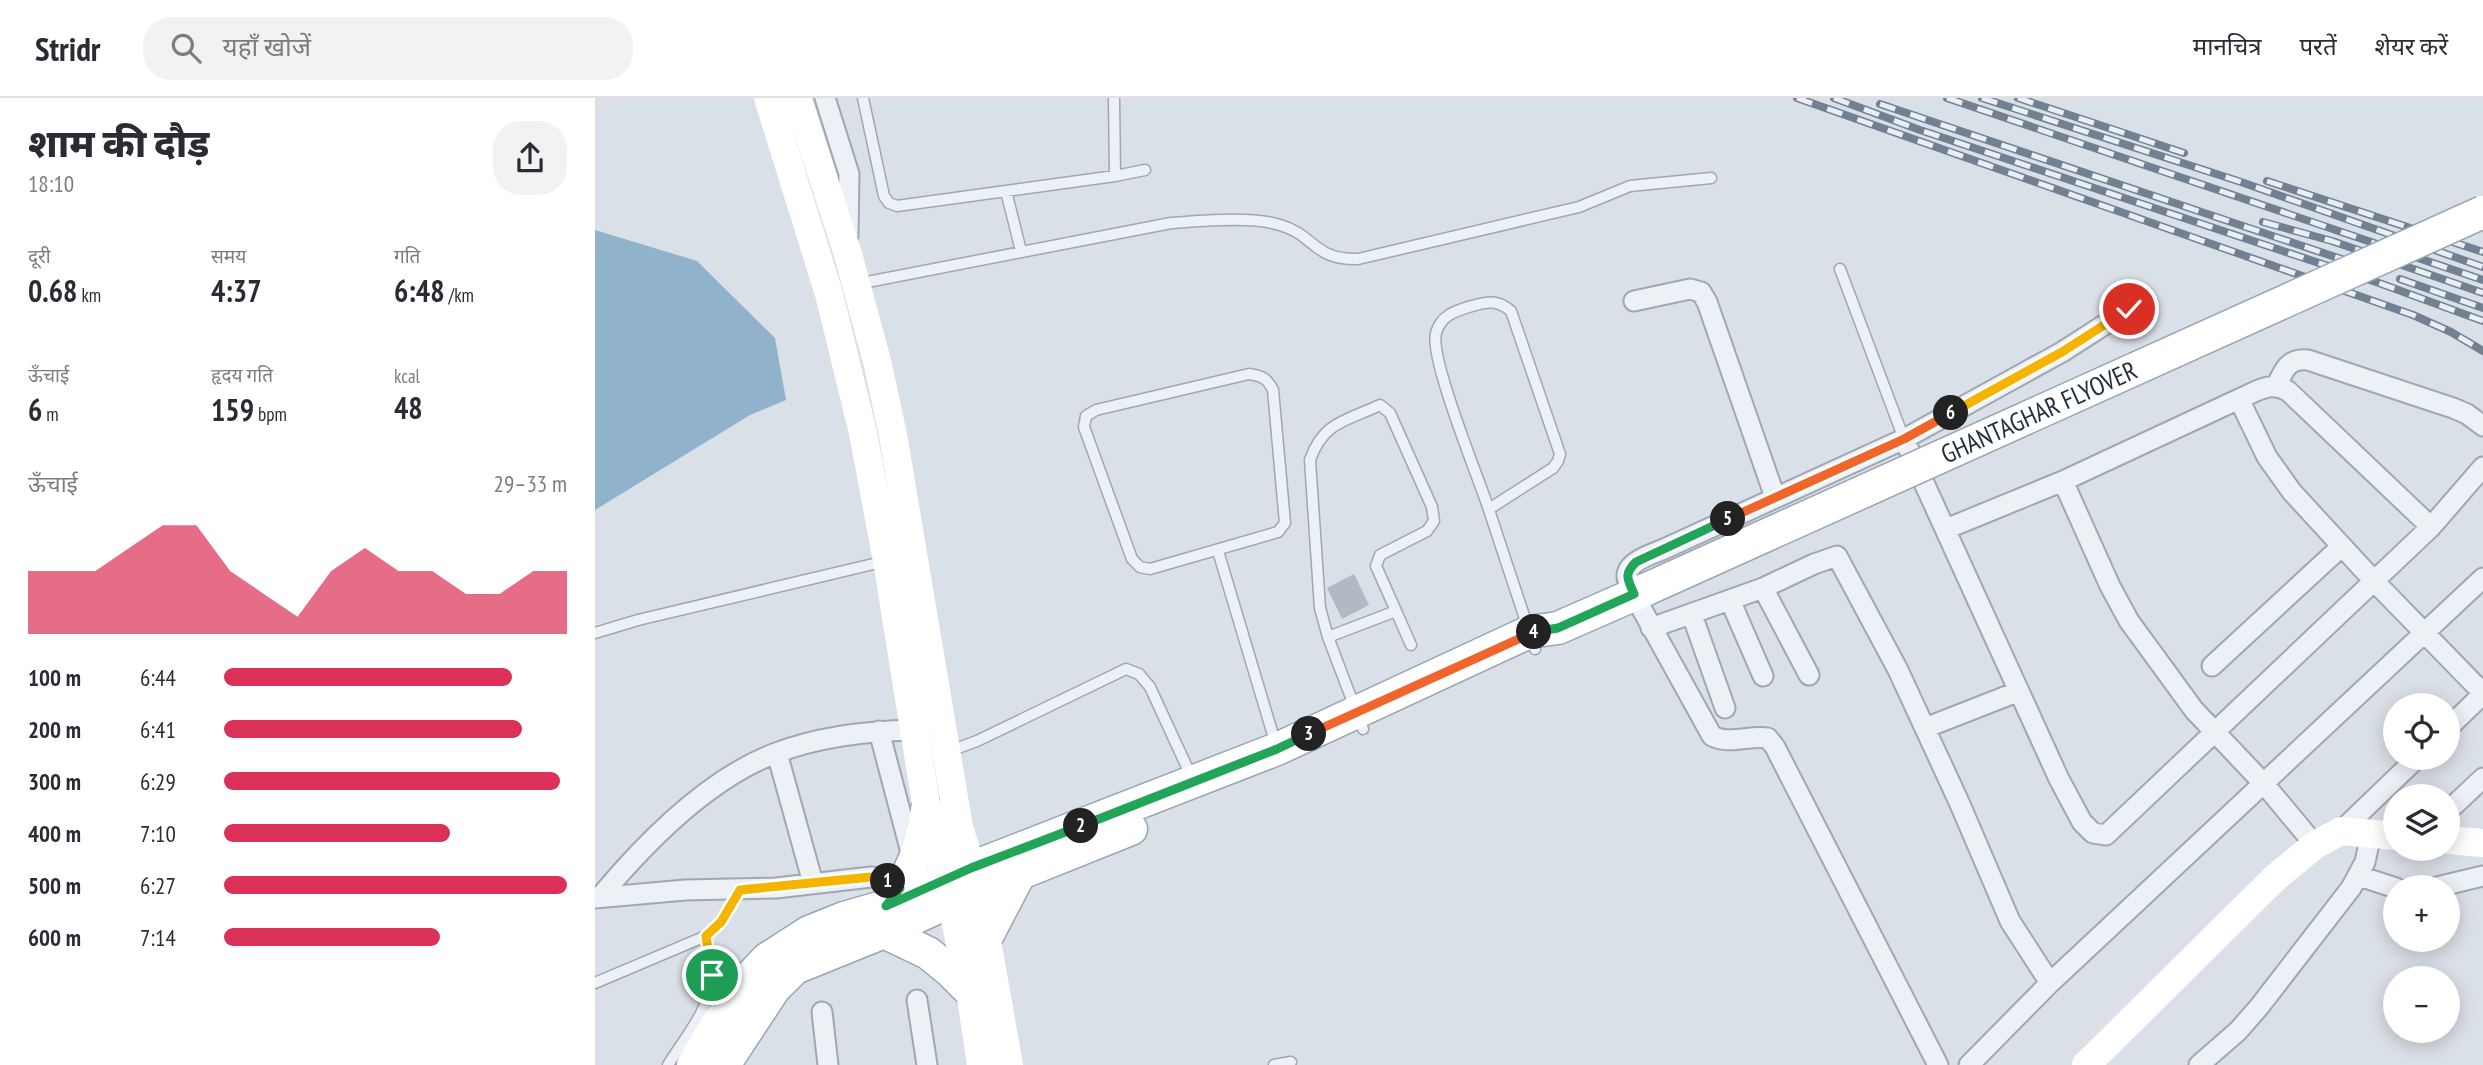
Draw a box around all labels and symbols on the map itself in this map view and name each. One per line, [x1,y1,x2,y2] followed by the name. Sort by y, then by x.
[2099,279,2159,339] pin
[1936,353,2142,470] street label: GHANTAGHAR FLYOVER
[1933,396,1969,430] pin: 6
[1711,502,1745,536] pin: 5
[1517,614,1551,650] pin: 4
[1291,716,1327,752] pin: 3
[1063,808,1099,844] pin: 2
[871,864,905,898] pin: 1
[682,945,742,1005] pin

